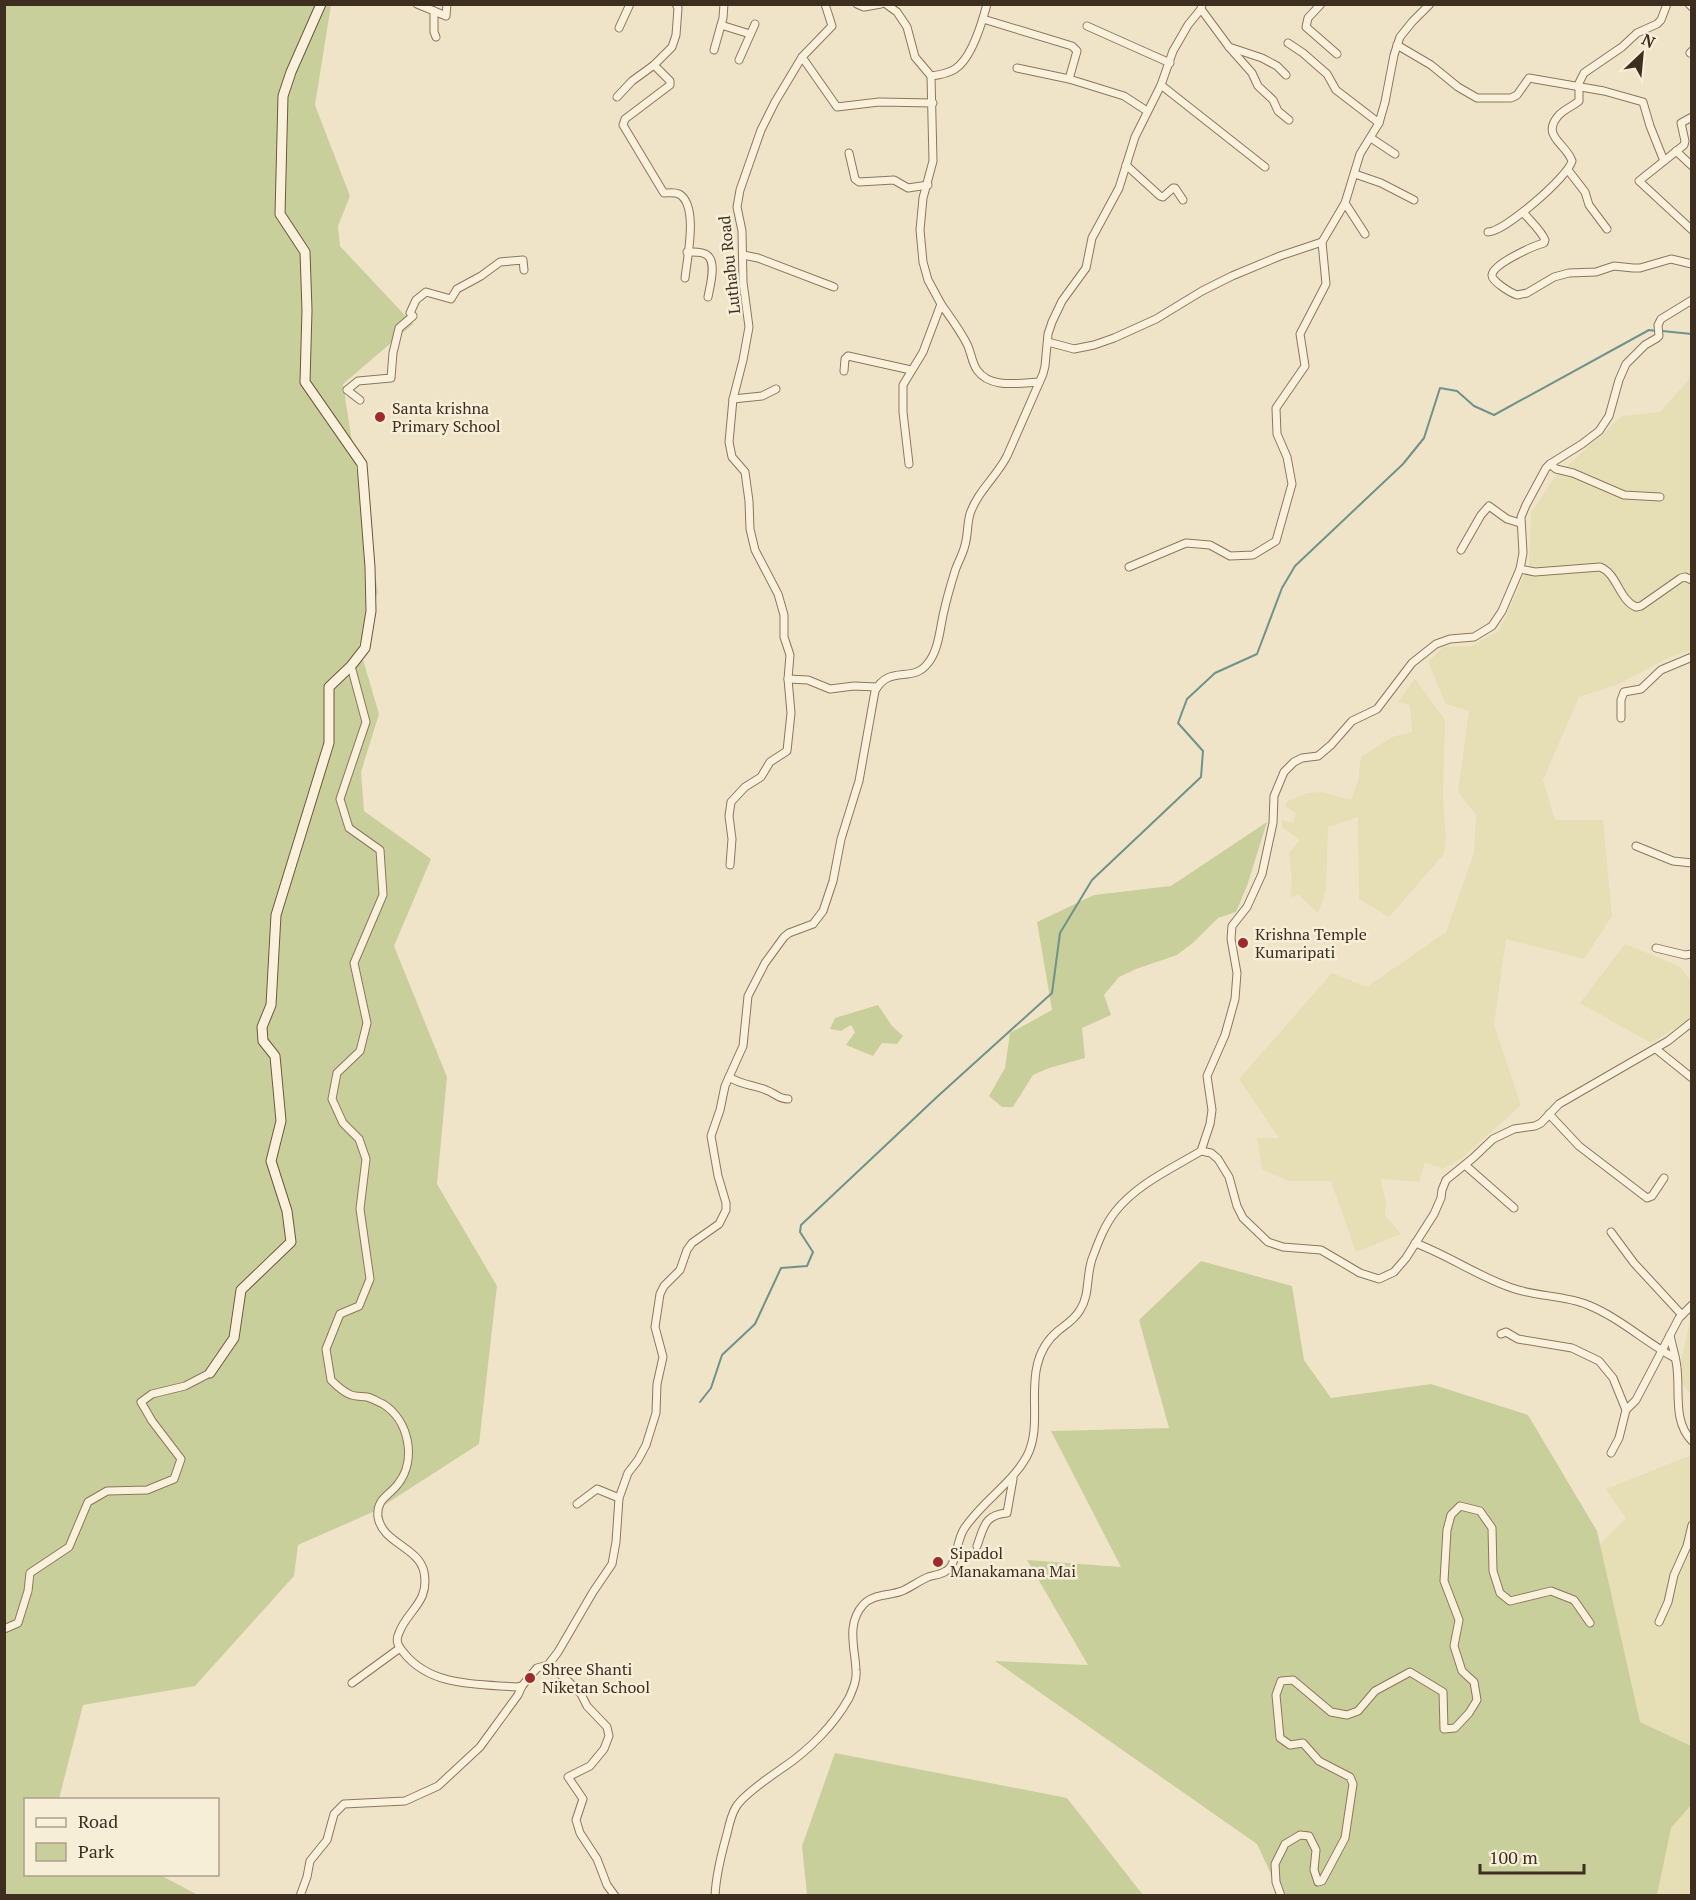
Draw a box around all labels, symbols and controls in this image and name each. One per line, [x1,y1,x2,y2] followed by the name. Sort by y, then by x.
[1612,24,1672,84] north arrow
[1638,28,1659,53] text: N
[713,215,745,315] street label: Luthabu Road
[392,397,501,437] place label: Santa krishna Primary School
[373,410,387,424] marker: Santa krishna Primary School
[1255,923,1367,963] place label: Krishna Temple Kumaripati
[1236,936,1250,950] marker: Krishna Temple Kumaripati
[950,1542,1076,1582] place label: Sipadol Manakamana Mai
[931,1555,945,1569] marker: Sipadol Manakamana Mai
[542,1658,650,1698] place label: Shree Shanti Niketan School
[523,1671,537,1685] marker: Shree Shanti Niketan School
[24,1798,219,1876] legend
[78,1809,118,1833] text: Road
[1480,1837,1584,1875] scale bar
[78,1839,115,1863] text: Park
[1489,1845,1538,1869] text: 100 m

